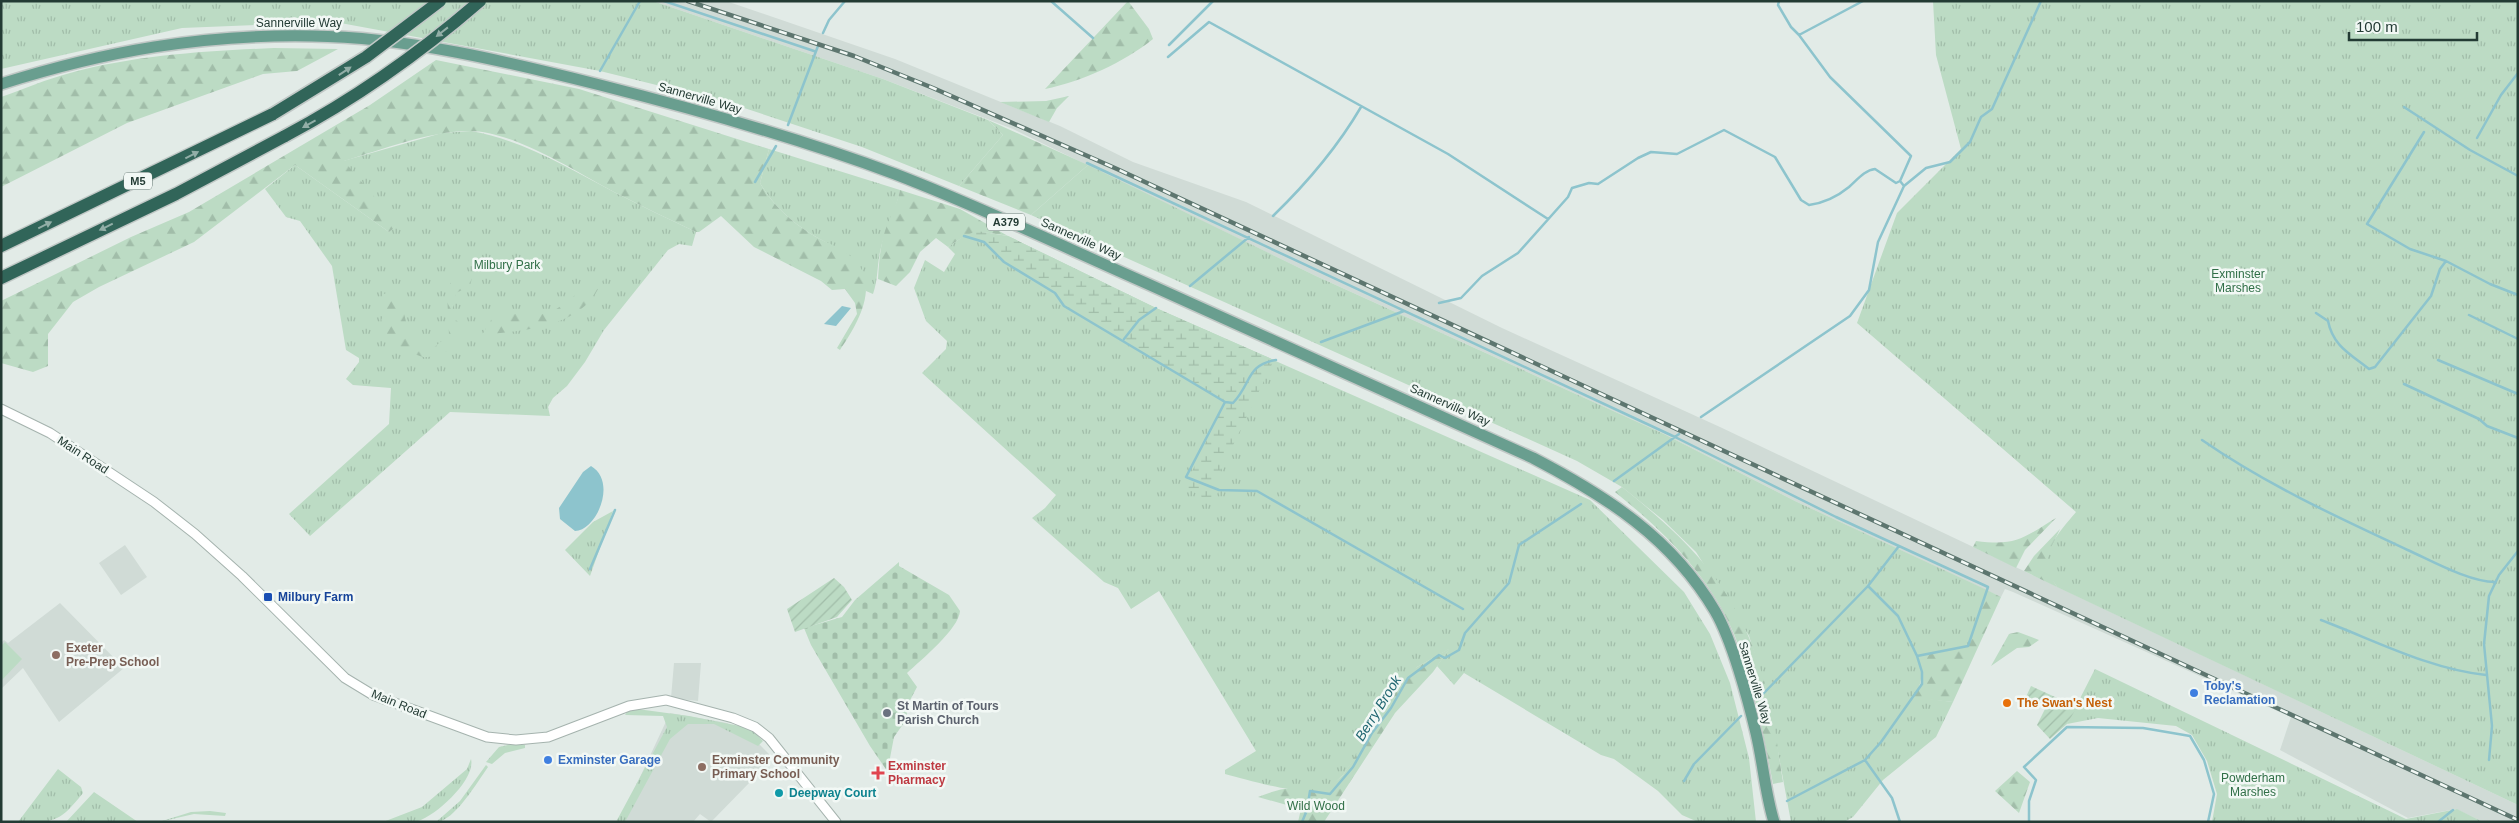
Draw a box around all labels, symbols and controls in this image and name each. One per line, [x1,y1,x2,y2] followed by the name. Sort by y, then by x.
[2349,10,2476,42] scale bar
[256,16,342,30] street label: Sannerville Way
[2356,18,2398,35] text: 100 m
[436,27,449,37] one-way arrow
[339,66,352,76] one-way arrow
[657,79,743,117] street label: Sannerville Way
[302,119,315,128] one-way arrow
[185,151,199,159] one-way arrow
[124,172,152,190] road number: M5
[987,213,1025,230] road number: A379
[1039,215,1123,263] street label: Sannerville Way
[38,221,52,229] one-way arrow
[99,223,113,231] one-way arrow
[474,258,541,272] park label: Milbury Park
[2211,267,2265,295] park label: Exminster Marshes
[1408,381,1492,429] street label: Sannerville Way
[55,433,111,477] street label: Main Road
[278,590,353,604] place label: Milbury Farm
[262,591,274,603] marker: Milbury Farm
[1736,640,1774,726] street label: Sannerville Way
[66,641,159,669] place label: Exeter Pre-Prep School
[50,649,62,661] marker: Exeter Pre-Prep School
[1352,672,1405,744] water label: Berry Brook
[2204,679,2275,707] place label: Toby's Reclamation
[369,687,429,721] street label: Main Road
[2188,687,2200,699] marker: Toby's Reclamation
[2017,696,2112,710] place label: The Swan's Nest
[2001,697,2013,709] marker: The Swan's Nest
[897,699,999,727] place label: St Martin of Tours Parish Church
[881,707,893,719] marker: St Martin of Tours Parish Church
[558,753,661,767] place label: Exminster Garage
[712,753,840,781] place label: Exminster Community Primary School
[542,754,554,766] marker: Exminster Garage
[888,759,946,787] place label: Exminster Pharmacy
[696,761,708,773] marker: Exminster Community Primary School
[872,767,884,779] marker: Exminster Pharmacy
[2221,771,2285,799] park label: Powderham Marshes
[789,786,876,800] place label: Deepway Court
[773,787,785,799] marker: Deepway Court
[1287,799,1345,813] park label: Wild Wood

